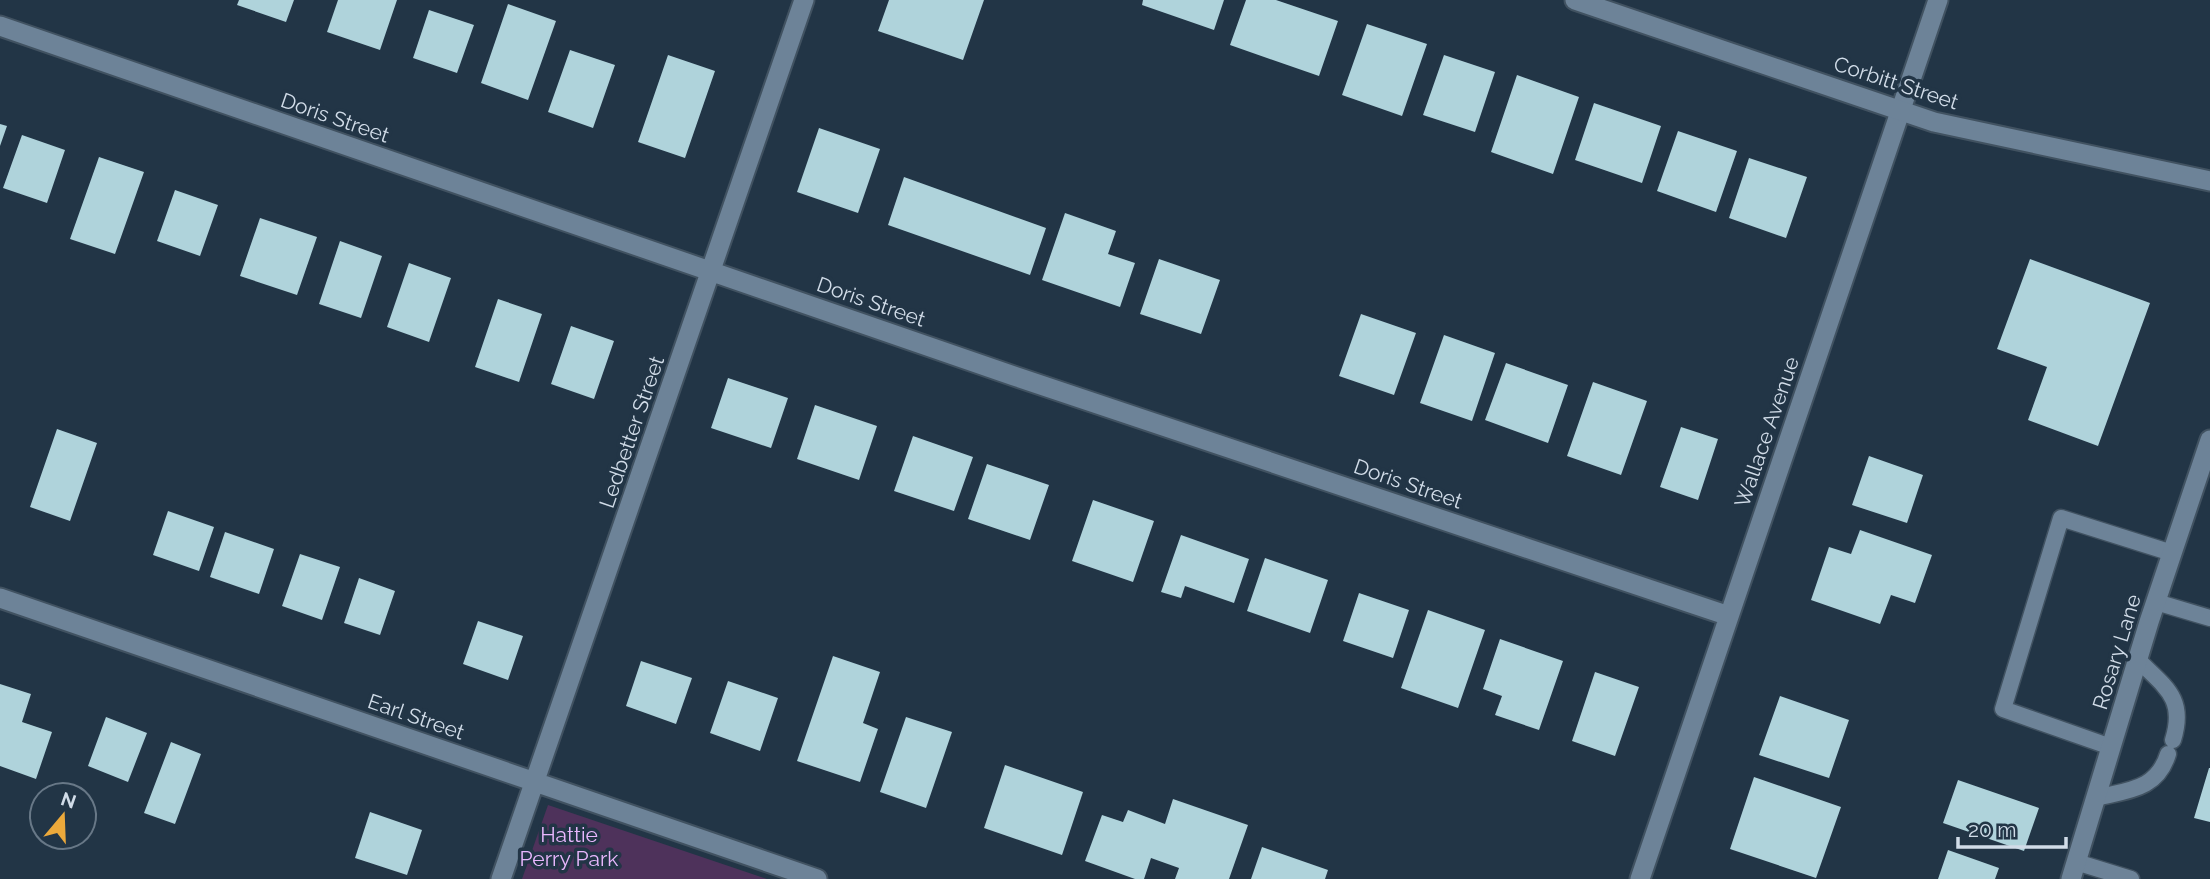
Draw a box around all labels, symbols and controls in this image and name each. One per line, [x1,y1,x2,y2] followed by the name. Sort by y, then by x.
[1831,51,1962,114] street label: Corbitt Street
[278,87,393,148] street label: Doris Street
[814,271,929,332] street label: Doris Street
[594,352,669,511] street label: Ledbetter Street
[1729,353,1804,510] street label: Wallace Avenue
[1351,453,1466,514] street label: Doris Street
[2087,591,2146,713] street label: Rosary Lane
[365,688,468,745] street label: Earl Street
[28,781,98,851] north arrow
[58,787,79,813] text: N
[1958,806,2066,850] scale bar
[1968,817,2016,842] text: 20 m
[520,822,619,871] park label: Hattie Perry Park

